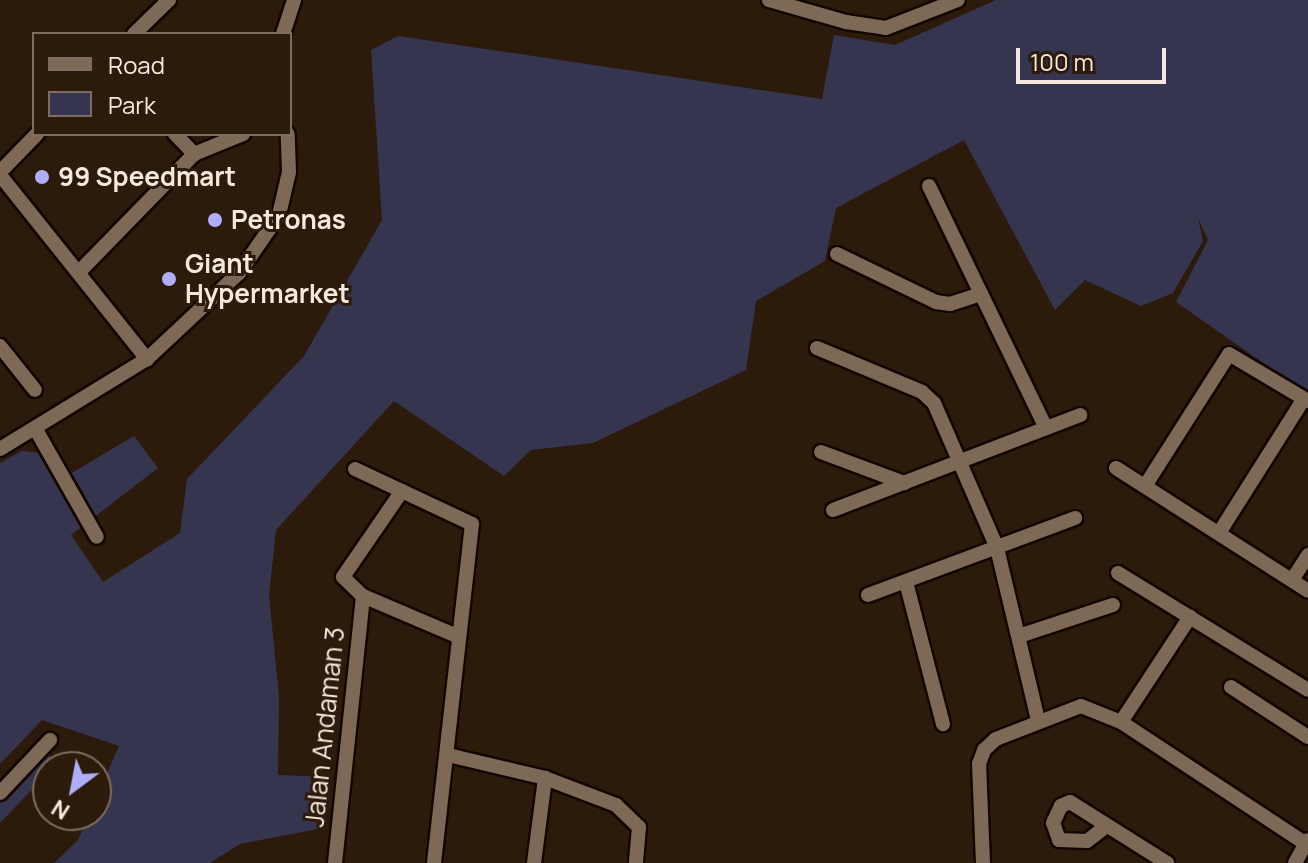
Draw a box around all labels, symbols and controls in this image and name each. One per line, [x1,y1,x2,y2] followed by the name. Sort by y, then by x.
[32,32,292,136] legend
[1020,32,1170,82] scale bar
[1030,45,1094,78] text: 100 m
[108,48,165,81] text: Road
[108,88,156,121] text: Park
[58,161,236,193] place label: 99 Speedmart
[33,168,51,186] marker: 99 Speedmart
[231,204,346,236] place label: Petronas
[206,211,224,229] marker: Petronas
[185,248,350,310] place label: Giant Hypermarket
[160,270,178,288] marker: Giant Hypermarket
[299,625,351,829] street label: Jalan Andaman 3
[32,751,112,831] north arrow
[46,793,75,827] text: N

